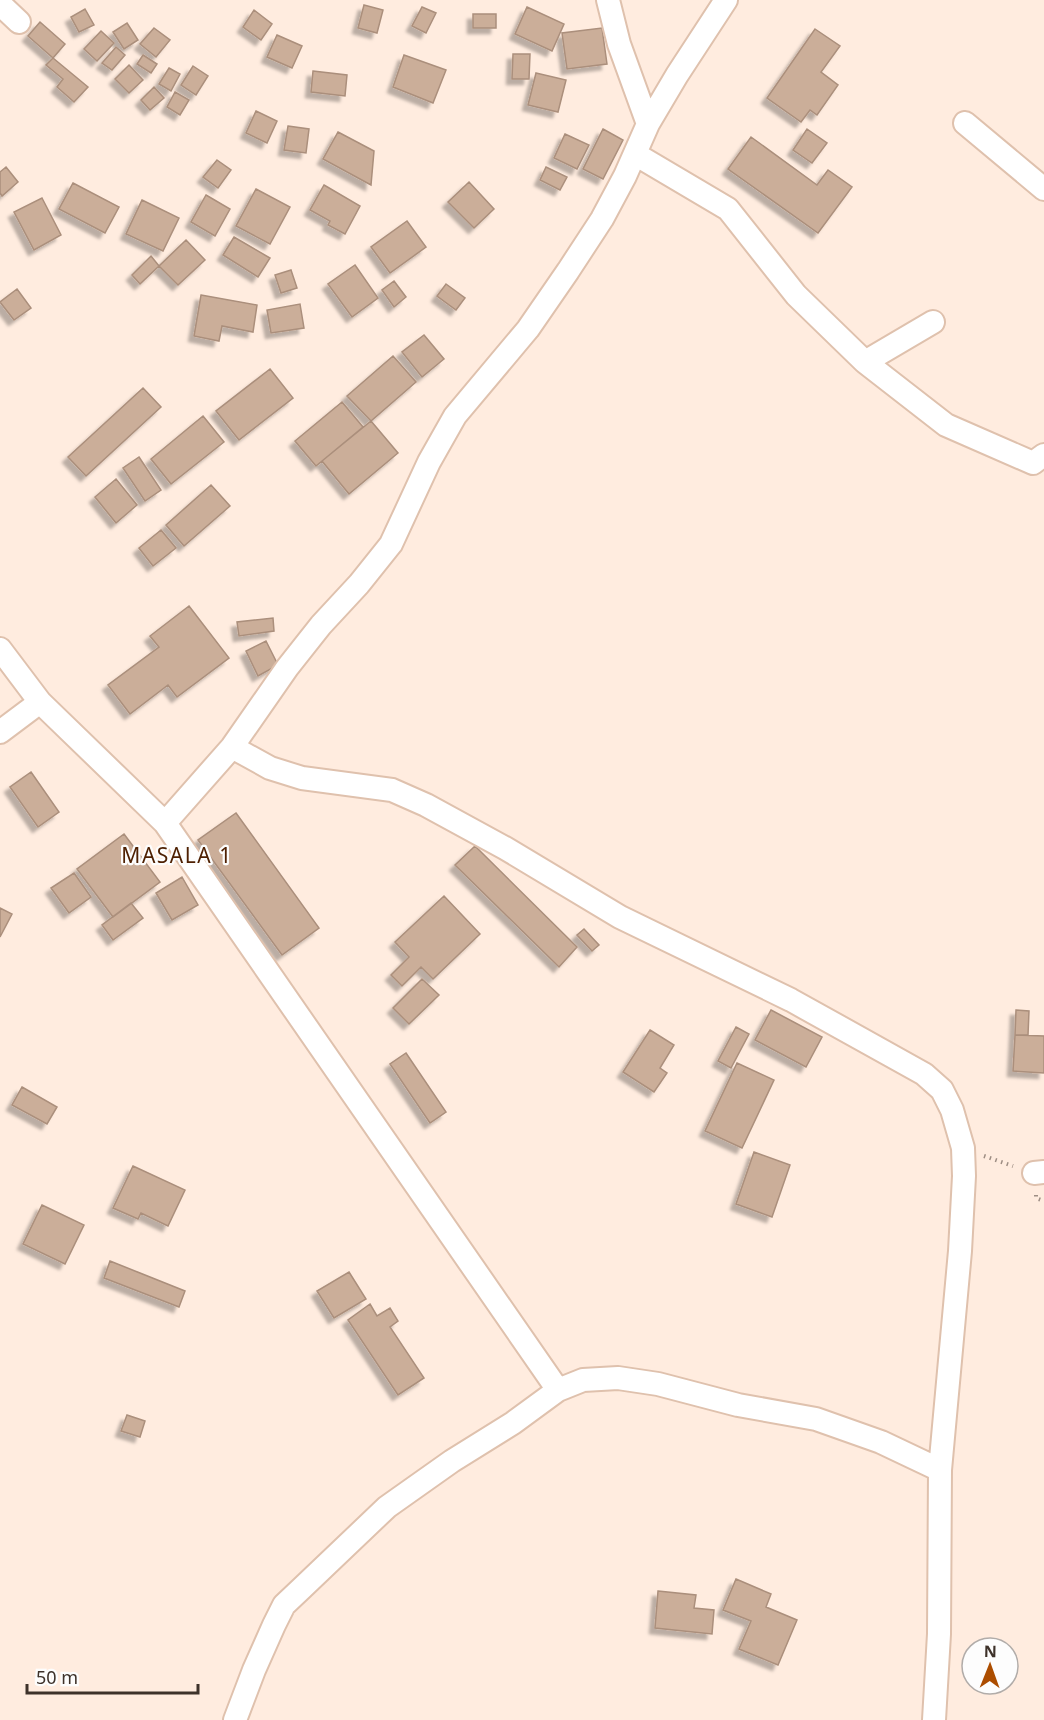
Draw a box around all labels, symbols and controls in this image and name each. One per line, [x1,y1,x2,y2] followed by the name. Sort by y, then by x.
[121,841,233,869] district label: MASALA 1
[960,1636,1020,1696] north arrow
[984,1640,997,1662] text: N
[27,1657,198,1695] scale bar
[36,1665,78,1689] text: 50 m

